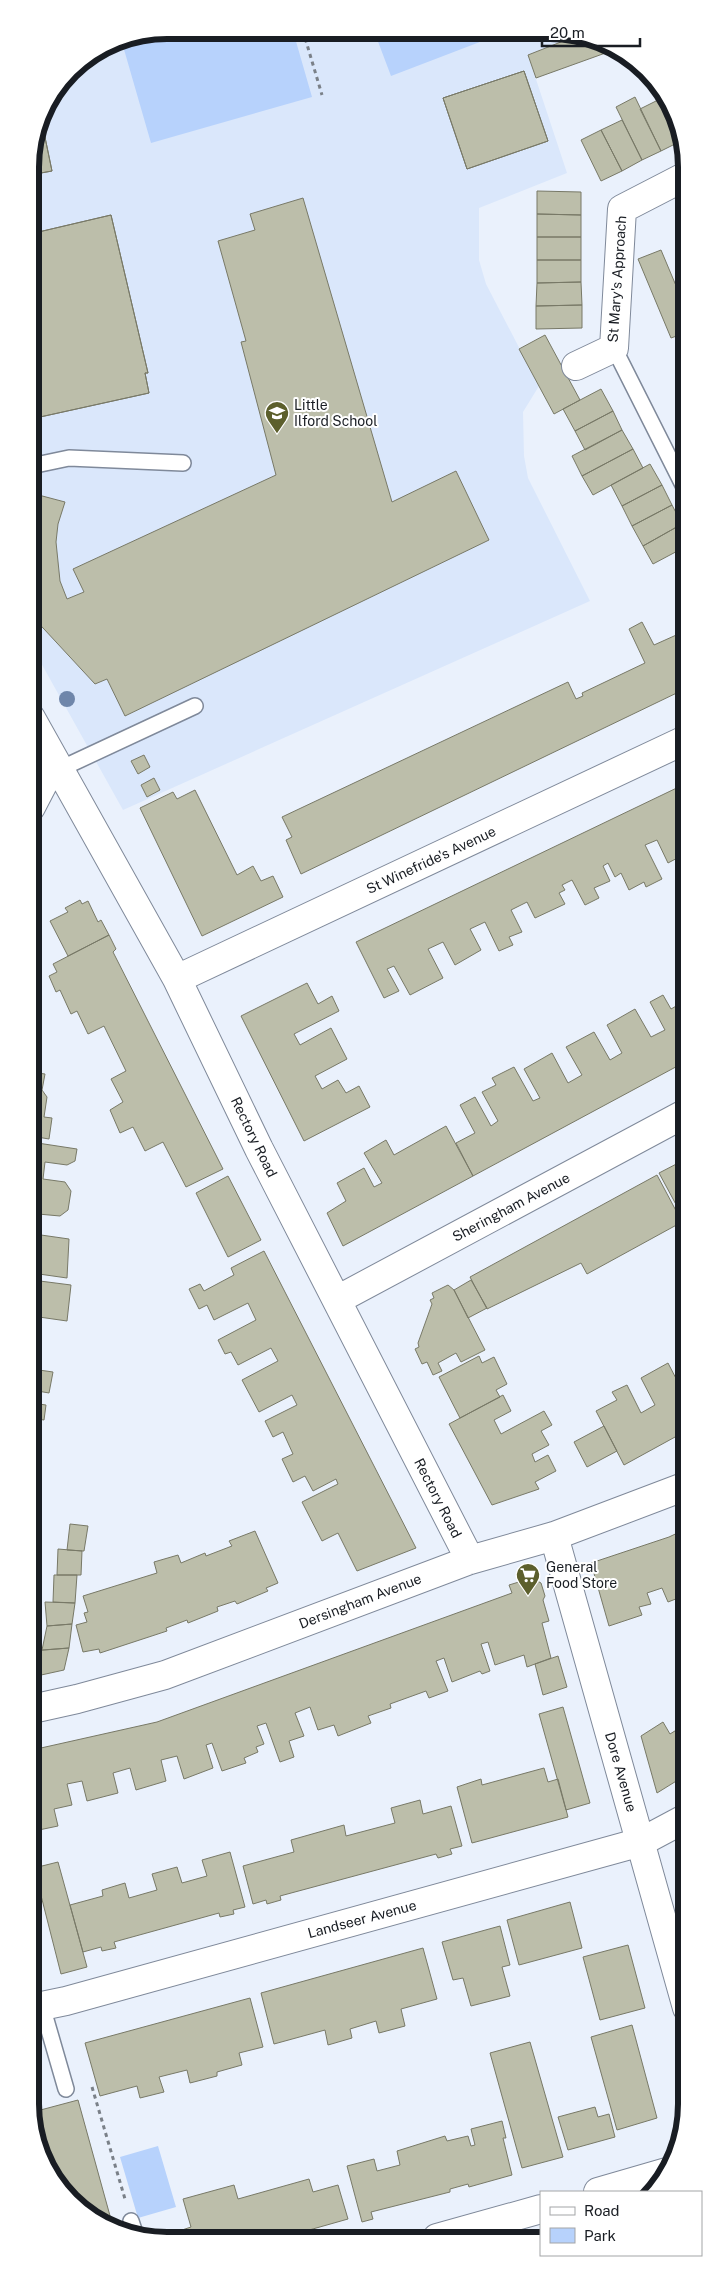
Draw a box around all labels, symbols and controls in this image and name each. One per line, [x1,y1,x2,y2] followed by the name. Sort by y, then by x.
[542,15,640,47] scale bar
[550,24,585,41] text: 20 m
[605,215,629,343] street label: St Mary's Approach
[294,397,377,429] place label: Little Ilford School
[264,400,290,434] school or university icon: Little Ilford School
[364,823,498,897] street label: St Winefride's Avenue
[228,1094,280,1180] street label: Rectory Road
[450,1169,572,1245] street label: Sheringham Avenue
[411,1455,465,1541] street label: Rectory Road
[546,1559,617,1591] place label: General Food Store
[515,1562,541,1596] supermarket icon: General Food Store
[297,1570,424,1632] street label: Dersingham Avenue
[602,1730,640,1814] street label: Dore Avenue
[306,1897,418,1941] street label: Landseer Avenue
[540,2191,702,2256] legend
[584,2202,620,2219] text: Road
[584,2227,616,2244] text: Park

